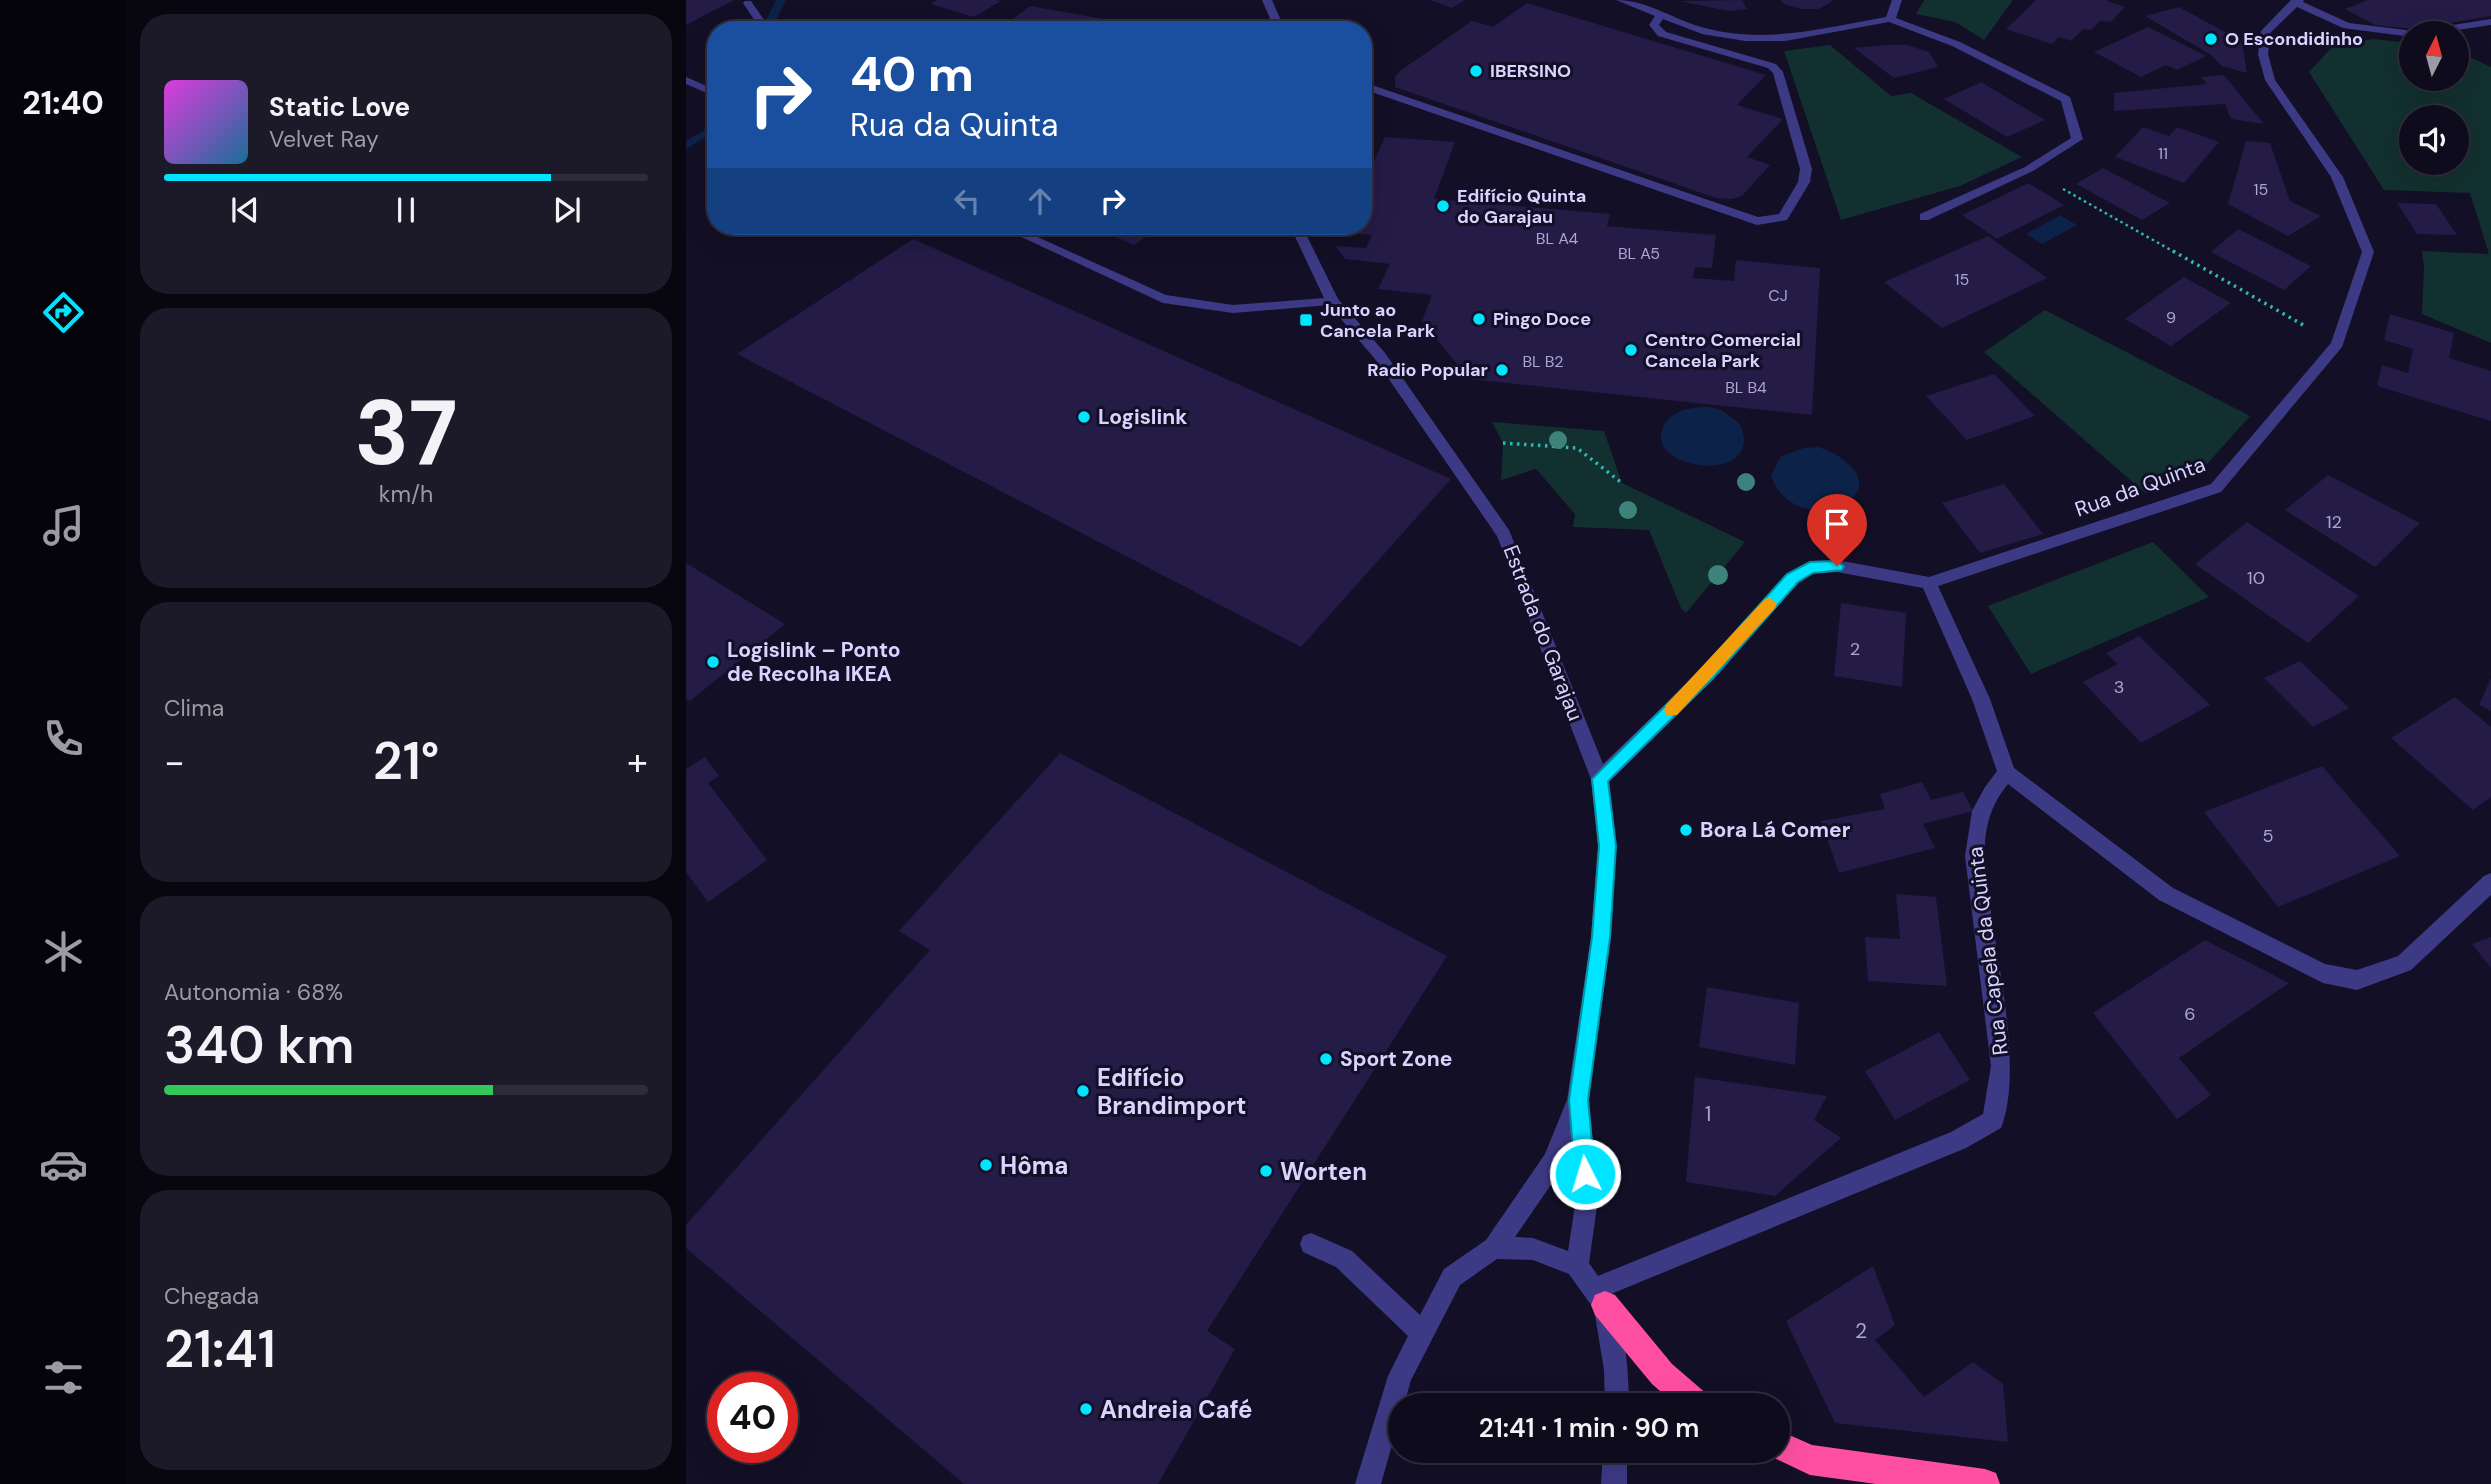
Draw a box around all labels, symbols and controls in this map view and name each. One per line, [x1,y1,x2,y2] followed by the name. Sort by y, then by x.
[2399,21,2469,91] north arrow
[2399,21,2469,175] map controls
[2225,27,2363,51] place label: O Escondidinho
[2203,31,2219,47] marker: O Escondidinho
[850,42,974,106] text: 40 m
[735,49,826,140] icon: right
[1490,59,1571,83] place label: IBERSINO
[1468,63,1484,79] marker: IBERSINO
[22,82,104,124] text: 21:40
[269,90,410,124] text: Static Love
[850,104,1058,146] text: Rua da Quinta
[2399,105,2469,175] button: sound
[269,124,379,154] text: Velvet Ray
[2158,143,2168,164] house number: 11
[2254,179,2268,200] house number: 15
[948,182,986,220] icon: left
[1021,182,1059,220] icon: ahead
[1094,182,1132,220] icon: right
[1457,184,1586,229] place label: Edifício Quinta do Garajau
[226,191,264,229] icon: previous
[387,191,425,229] icon: pause
[548,191,586,229] icon: next
[1435,198,1451,214] marker: Edifício Quinta do Garajau
[1536,228,1578,249] house number: BL A4
[1618,243,1660,264] house number: BL A5
[1955,269,1969,290] house number: 15
[1768,285,1788,306] house number: CJ
[39,288,88,337] icon: directions
[1320,298,1436,343] place label: Junto ao Cancela Park
[1493,307,1591,331] place label: Pingo Doce
[2166,307,2176,328] house number: 9
[1471,311,1487,327] marker: Pingo Doce
[1298,312,1314,328] marker: Junto ao Cancela Park
[1645,328,1801,373] place label: Centro Comercial Cancela Park
[1623,342,1639,358] marker: Centro Comercial Cancela Park
[1522,351,1564,372] house number: BL B2
[1367,358,1488,382] place label: Radio Popular
[1494,362,1510,378] marker: Radio Popular
[354,374,458,492] text: 37
[1725,377,1767,398] house number: BL B4
[1098,403,1187,431] place label: Logislink
[1076,409,1092,425] marker: Logislink
[2071,450,2209,524] street label: Rua da Quinta
[379,479,433,509] text: km/h
[1807,494,1867,566] pin
[39,501,88,550] icon: music
[1818,505,1856,543] icon: arrive
[2326,510,2342,534] house number: 12
[1497,541,1589,725] street label: Estrada do Garajau
[2247,566,2265,590] house number: 10
[727,636,901,688] place label: Logislink – Ponto de Recolha IKEA
[1850,637,1860,661] house number: 2
[705,654,721,670] marker: Logislink – Ponto de Recolha IKEA
[2114,675,2124,699] house number: 3
[164,693,224,723] text: Clima
[39,714,88,763] icon: phone
[373,727,439,795] text: 21°
[164,737,185,787] text: −
[627,737,648,787] text: +
[1700,816,1851,844] place label: Bora Lá Comer
[1678,822,1694,838] marker: Bora Lá Comer
[2263,824,2273,848] house number: 5
[1961,845,2015,1057] street label: Rua Capela da Quinta
[39,927,88,976] icon: climate
[164,977,343,1007] text: Autonomia · 68%
[2184,1002,2196,1026] house number: 6
[164,1011,354,1079] text: 340 km
[1340,1045,1452,1073] place label: Sport Zone
[1318,1051,1334,1067] marker: Sport Zone
[1097,1062,1246,1121] place label: Edifício Brandimport
[1075,1083,1091,1099] marker: Edifício Brandimport
[1705,1100,1711,1128] house number: 1
[1548,1137,1622,1211] position arrow
[39,1140,88,1189] icon: car
[1000,1150,1068,1181] place label: Hôma
[1280,1156,1367,1187] place label: Worten
[978,1157,994,1173] marker: Hôma
[1258,1163,1274,1179] marker: Worten
[164,1281,259,1311] text: Chegada
[164,1315,276,1383] text: 21:41
[1855,1317,1867,1345] house number: 2
[39,1353,88,1402] icon: filters
[707,1372,798,1463] speed limit sign: 40
[1100,1394,1253,1425] place label: Andreia Café
[1078,1401,1094,1417] marker: Andreia Café
[1479,1411,1699,1445] text: 21:41 · 1 min · 90 m

